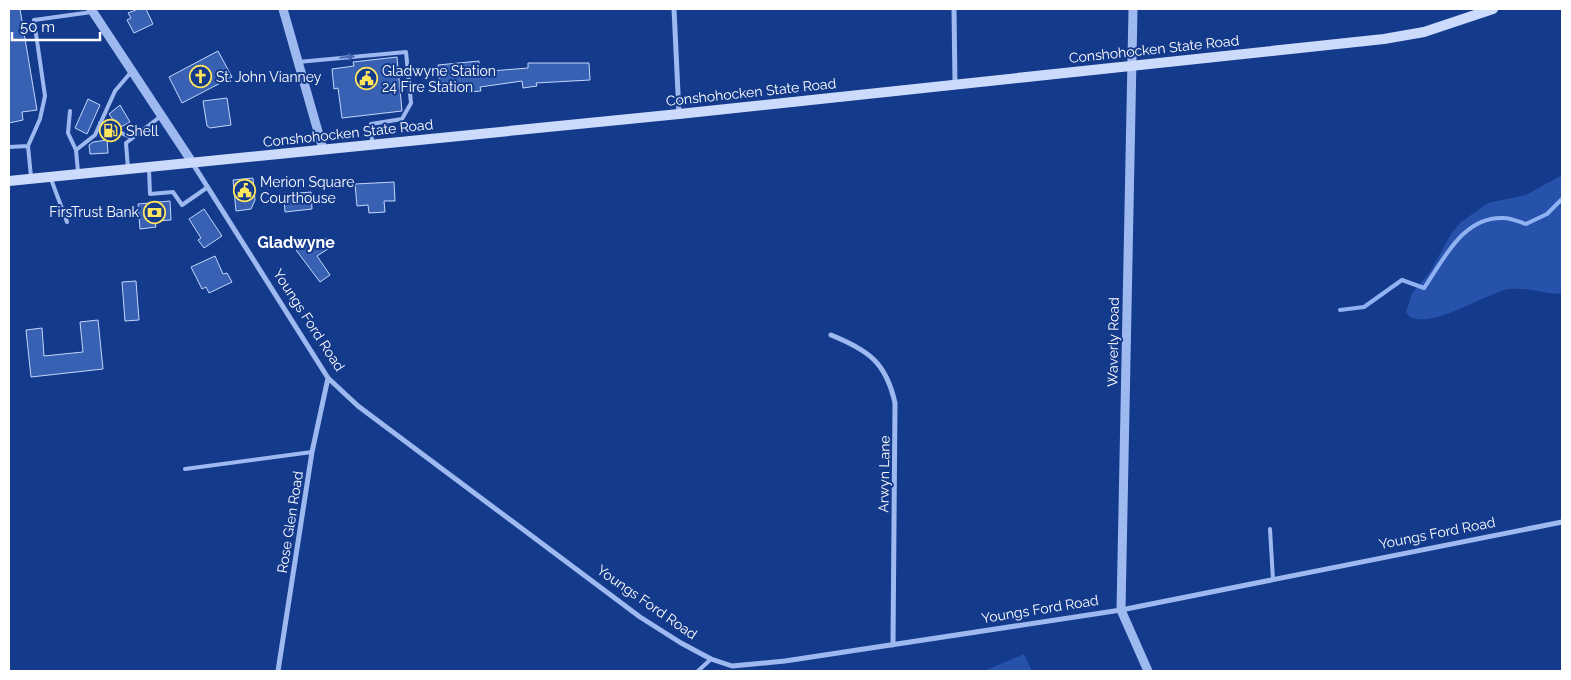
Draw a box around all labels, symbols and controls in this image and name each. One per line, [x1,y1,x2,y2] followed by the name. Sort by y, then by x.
[12,10,100,42] scale bar
[20,18,55,36] text: 50 m
[1068,32,1240,66] street label: Conshohocken State Road
[339,53,355,61] one-way arrow
[382,63,496,95] place label: Gladwyne Station 24 Fire Station
[188,65,212,89] church icon: St. John Vianney
[354,67,378,91] public building icon: Gladwyne Station 24 Fire Station
[216,69,322,85] place label: St. John Vianney
[665,75,837,109] street label: Conshohocken State Road
[262,116,434,150] street label: Conshohocken State Road
[98,119,122,143] fuel station icon: Shell
[126,123,159,139] place label: Shell
[260,174,354,206] place label: Merion Square Courthouse
[232,178,256,202] public building icon: Merion Square Courthouse
[143,200,167,224] bank icon: FirsTrust Bank
[49,204,140,220] place label: FirsTrust Bank
[257,233,335,252] district label: Gladwyne
[270,266,348,374] street label: Youngs Ford Road
[1104,297,1122,387] street label: Waverly Road
[875,435,893,513] street label: Arwyn Lane
[274,470,306,574] street label: Rose Glen Road
[1377,514,1497,552] street label: Youngs Ford Road
[594,562,700,642] street label: Youngs Ford Road
[980,592,1100,626] street label: Youngs Ford Road

